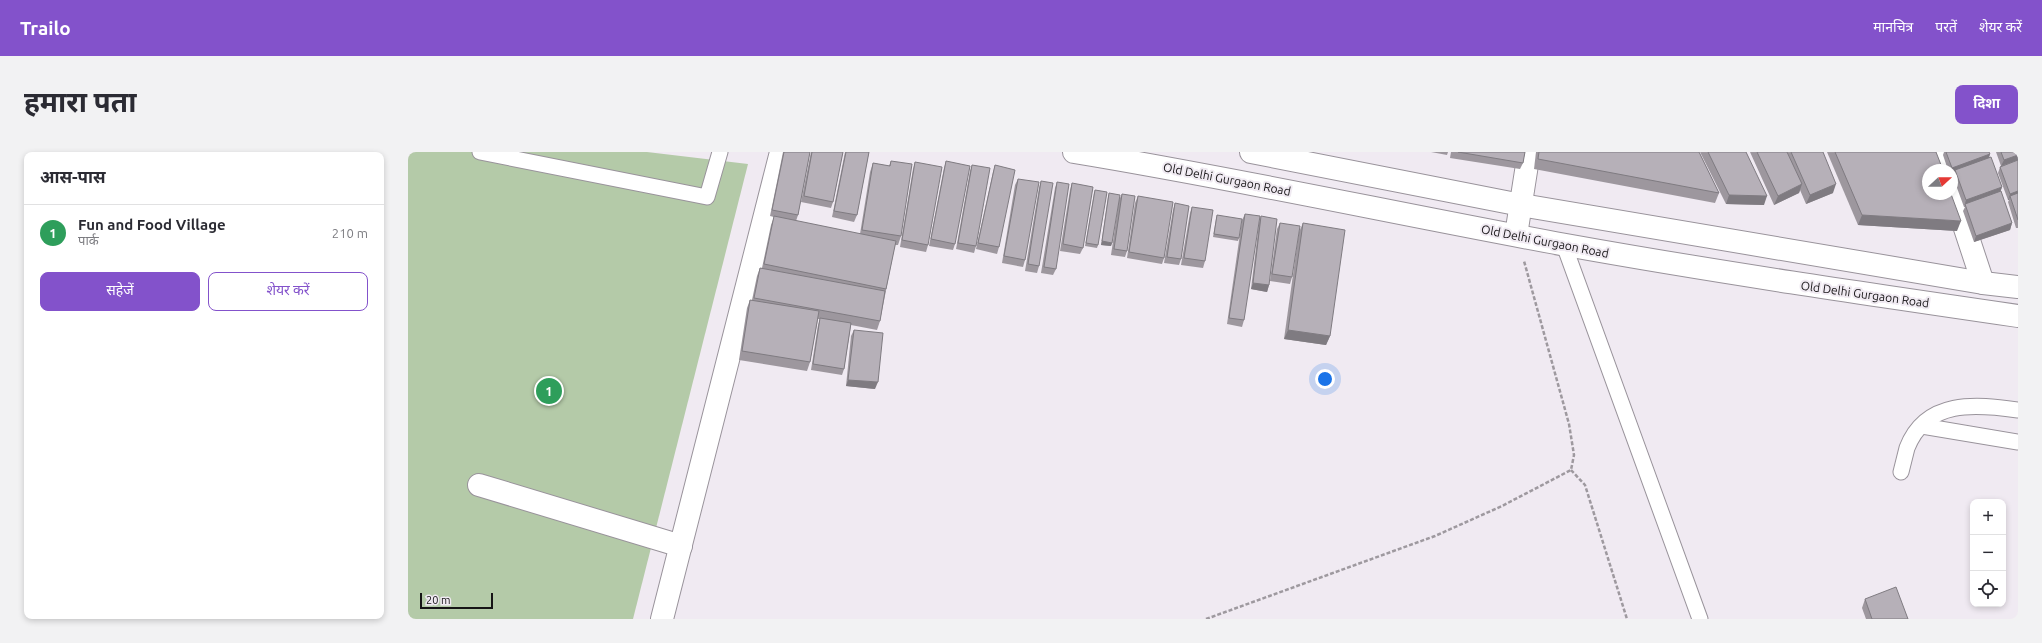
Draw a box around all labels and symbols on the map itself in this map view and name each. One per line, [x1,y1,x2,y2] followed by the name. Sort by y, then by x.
[1162,160,1292,198] street label: Old Delhi Gurgaon Road
[1922,164,1958,200] north arrow
[1480,222,1610,260] street label: Old Delhi Gurgaon Road
[1800,279,1930,309] street label: Old Delhi Gurgaon Road
[1315,369,1335,389] your location
[536,376,562,406] pin: 1
[420,591,493,610] scale bar

